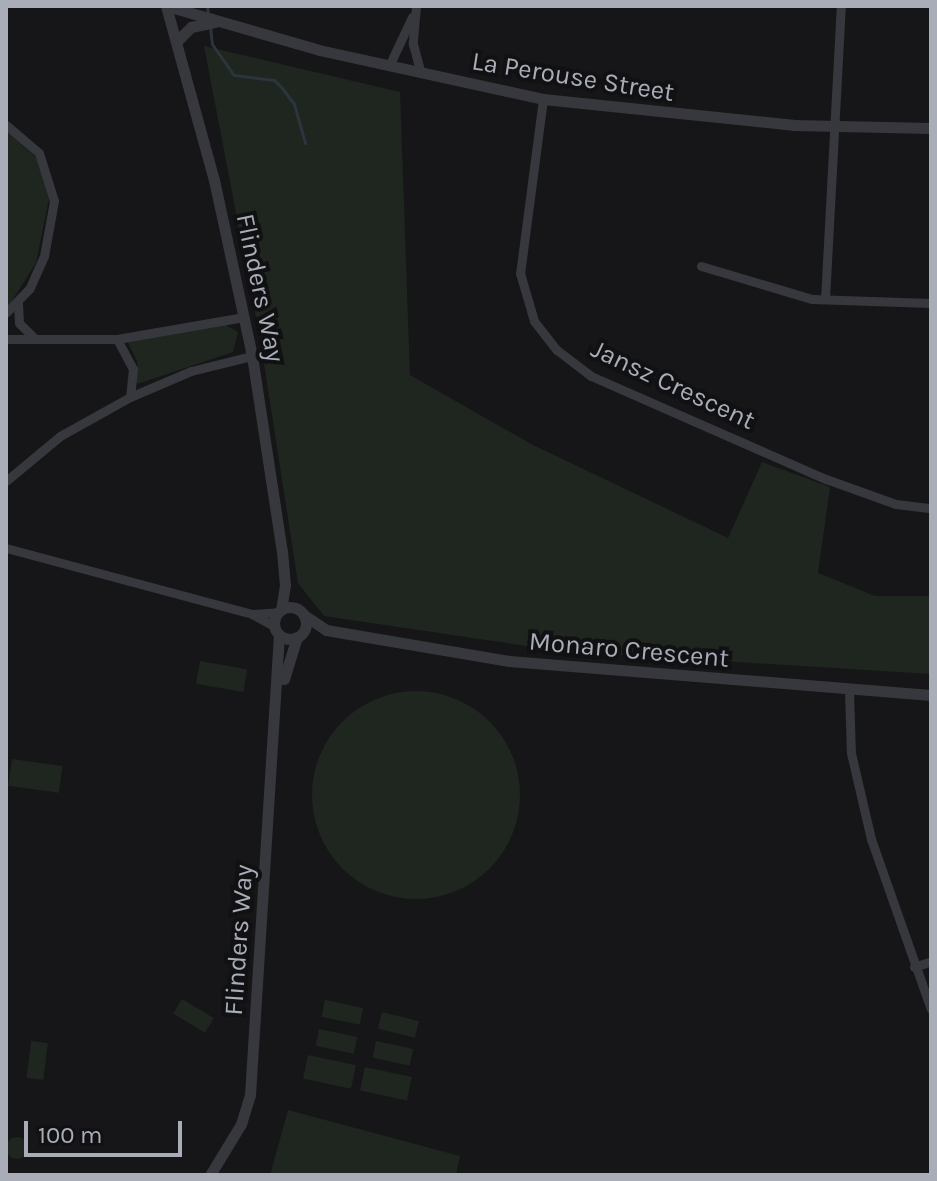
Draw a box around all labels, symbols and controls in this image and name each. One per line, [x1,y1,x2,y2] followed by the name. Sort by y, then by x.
[470,46,676,108] street label: La Perouse Street
[229,211,291,365] street label: Flinders Way
[586,333,760,437] street label: Jansz Crescent
[528,626,730,674] street label: Monaro Crescent
[218,864,260,1016] street label: Flinders Way
[28,1105,186,1155] scale bar
[38,1121,103,1149] text: 100 m

